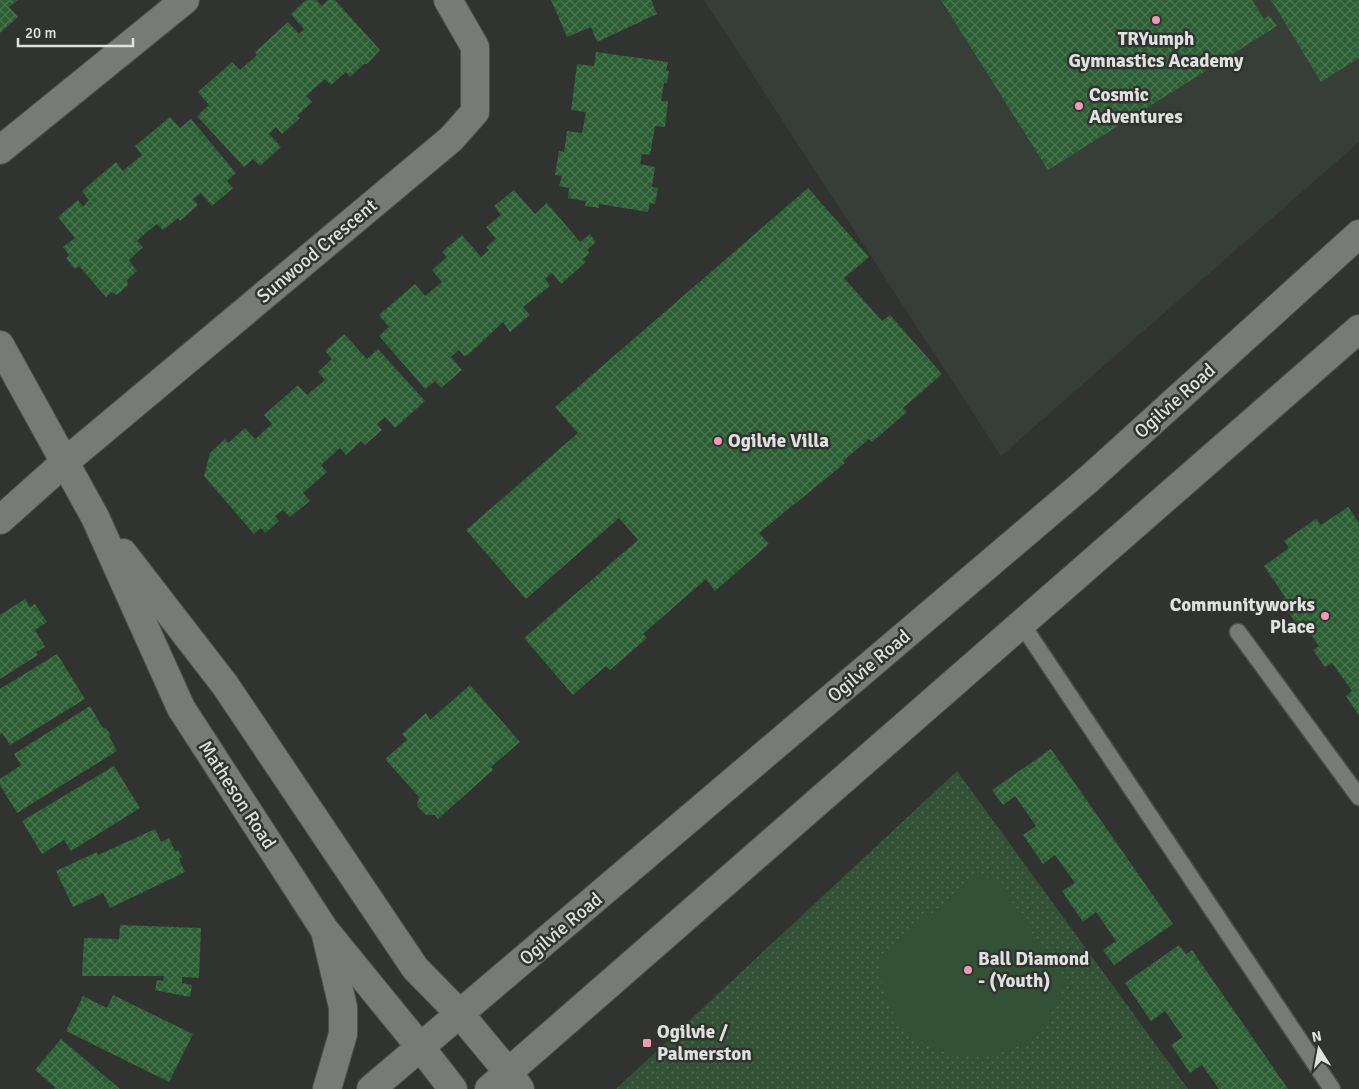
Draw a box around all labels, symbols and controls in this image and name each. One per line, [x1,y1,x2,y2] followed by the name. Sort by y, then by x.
[1150,14,1162,26] marker: TRYumph Gymnastics Academy
[18,15,132,47] scale bar
[25,24,56,42] text: 20 m
[1069,27,1244,73] place label: TRYumph Gymnastics Academy
[1089,83,1183,129] place label: Cosmic Adventures
[1073,100,1085,112] marker: Cosmic Adventures
[252,193,382,308] street label: Sunwood Crescent
[1129,358,1221,444] street label: Ogilvie Road
[728,429,829,453] place label: Ogilvie Villa
[712,435,724,447] marker: Ogilvie Villa
[1170,593,1315,639] place label: Communityworks Place
[1319,610,1331,622] marker: Communityworks Place
[823,624,915,708] street label: Ogilvie Road
[193,736,281,854] street label: Matheson Road
[515,887,607,971] street label: Ogilvie Road
[978,947,1089,993] place label: Ball Diamond - (Youth)
[962,964,974,976] marker: Ball Diamond - (Youth)
[657,1020,752,1066] place label: Ogilvie / Palmerston
[1294,1024,1344,1074] north arrow
[1310,1027,1323,1046] text: N
[641,1037,653,1049] marker: Ogilvie / Palmerston

